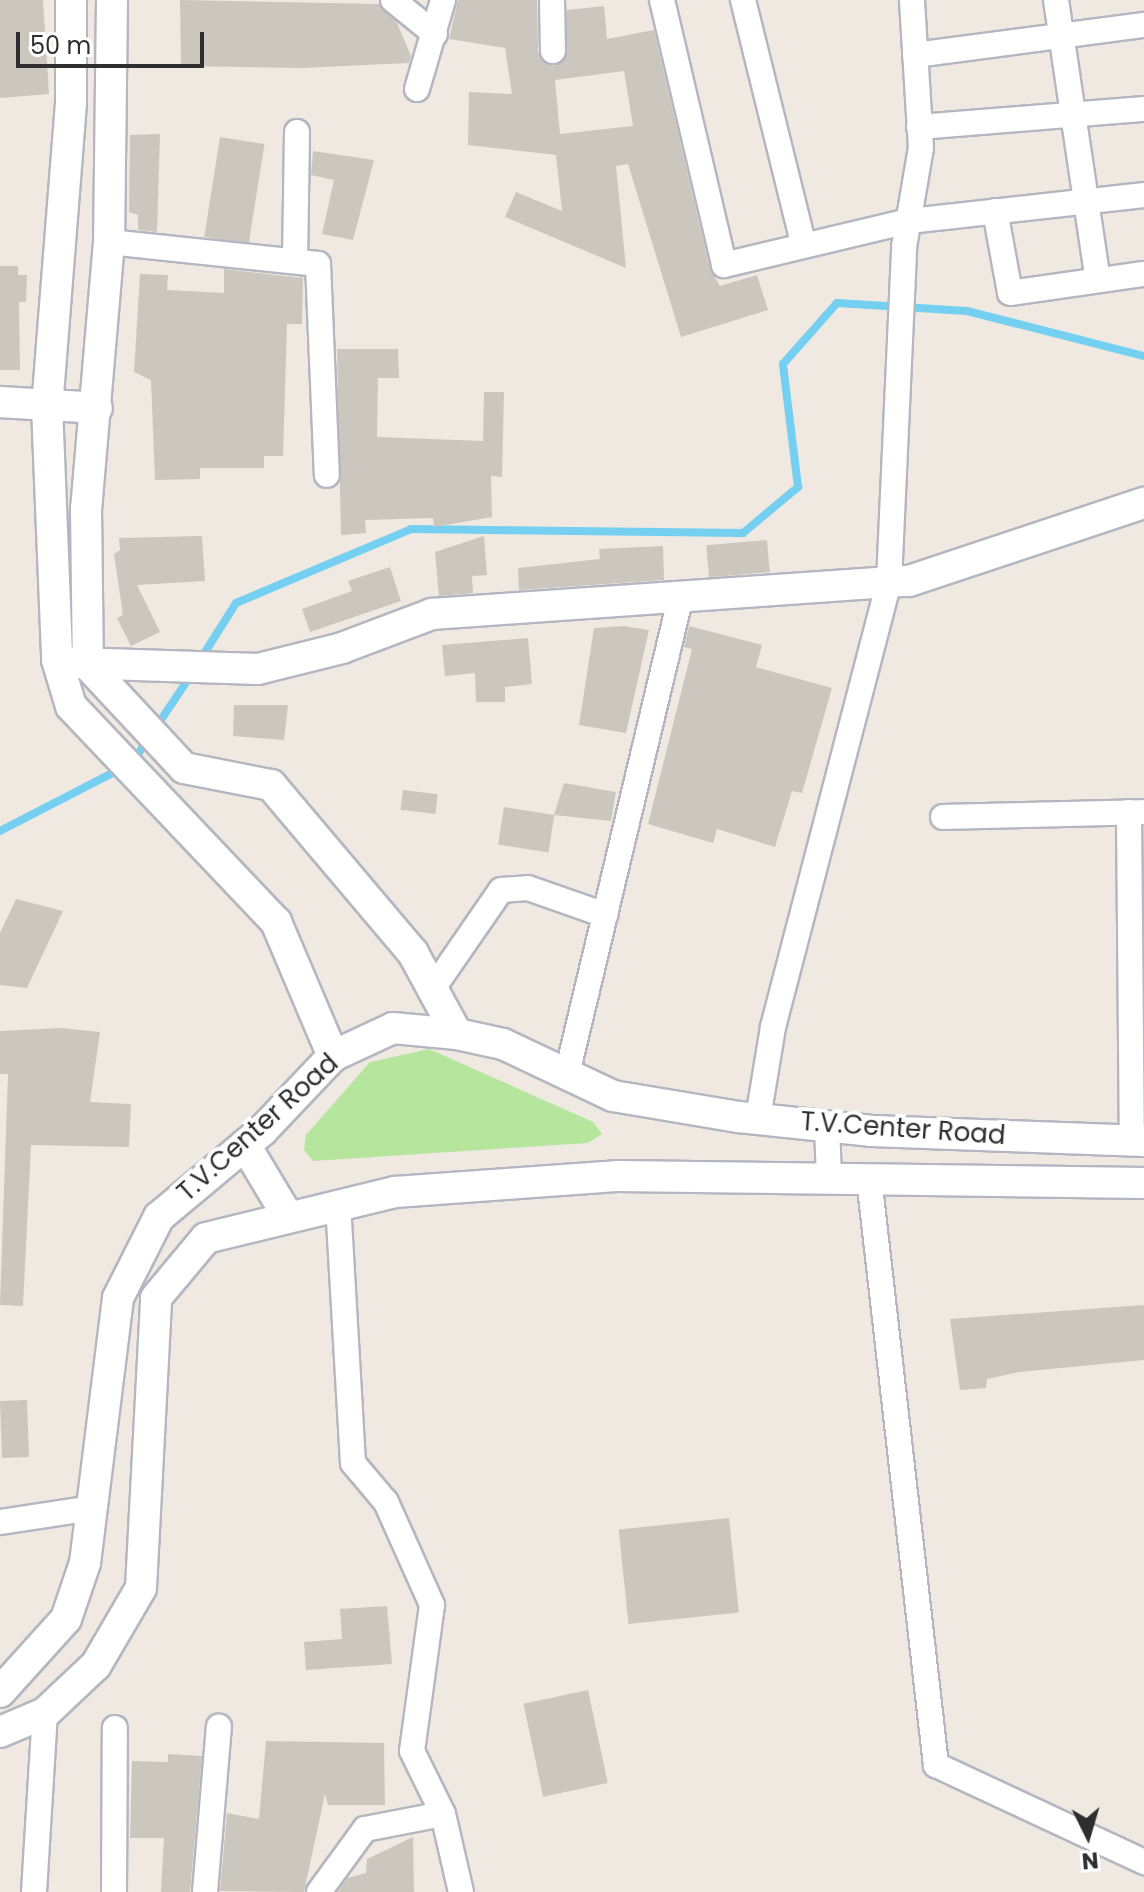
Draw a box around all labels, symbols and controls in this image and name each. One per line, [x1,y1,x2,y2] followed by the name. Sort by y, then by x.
[20,16,208,66] scale bar
[30,29,91,62] text: 50 m
[171,1048,345,1208] street label: T.V.Center Road
[800,1106,1006,1152] street label: T.V.Center Road
[1048,1796,1128,1876] north arrow
[1081,1844,1100,1877] text: N

